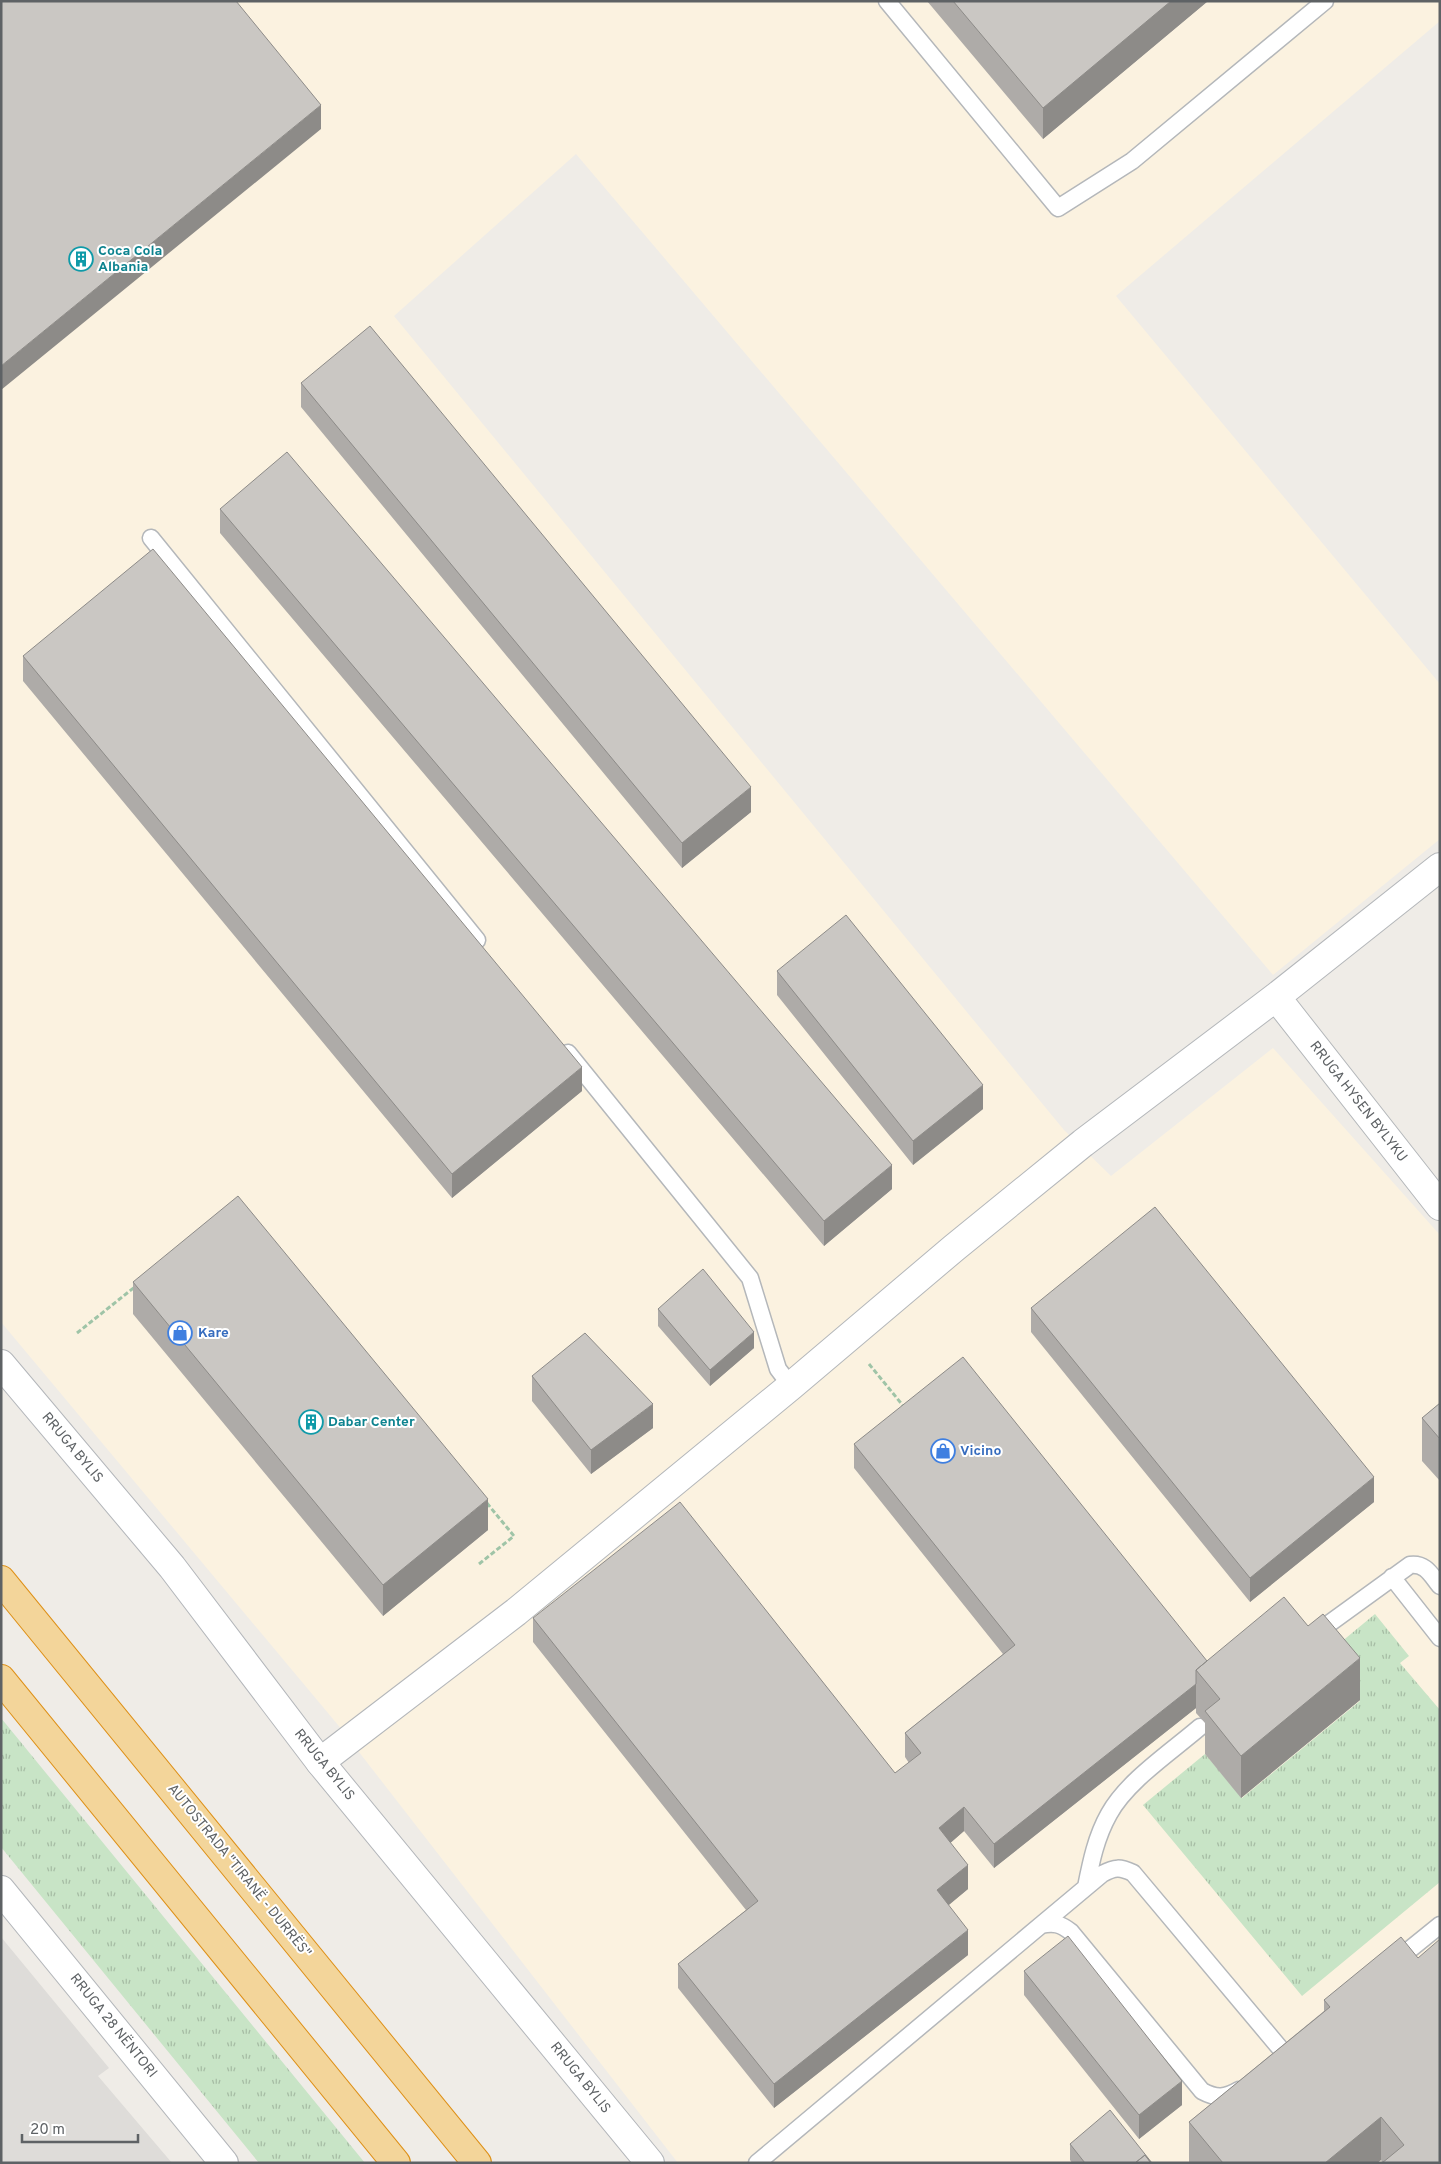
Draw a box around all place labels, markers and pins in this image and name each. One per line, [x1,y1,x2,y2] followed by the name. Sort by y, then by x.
[98,243,162,276] place label: Coca Cola Albania
[68,246,94,272] building icon: Coca Cola Albania
[167,1320,193,1346] shop icon: Kare
[198,1325,229,1342] place label: Kare
[298,1409,324,1435] building icon: Dabar Center
[328,1414,415,1431] place label: Dabar Center
[930,1438,956,1464] shop icon: Vicino
[960,1443,1001,1460] place label: Vicino

